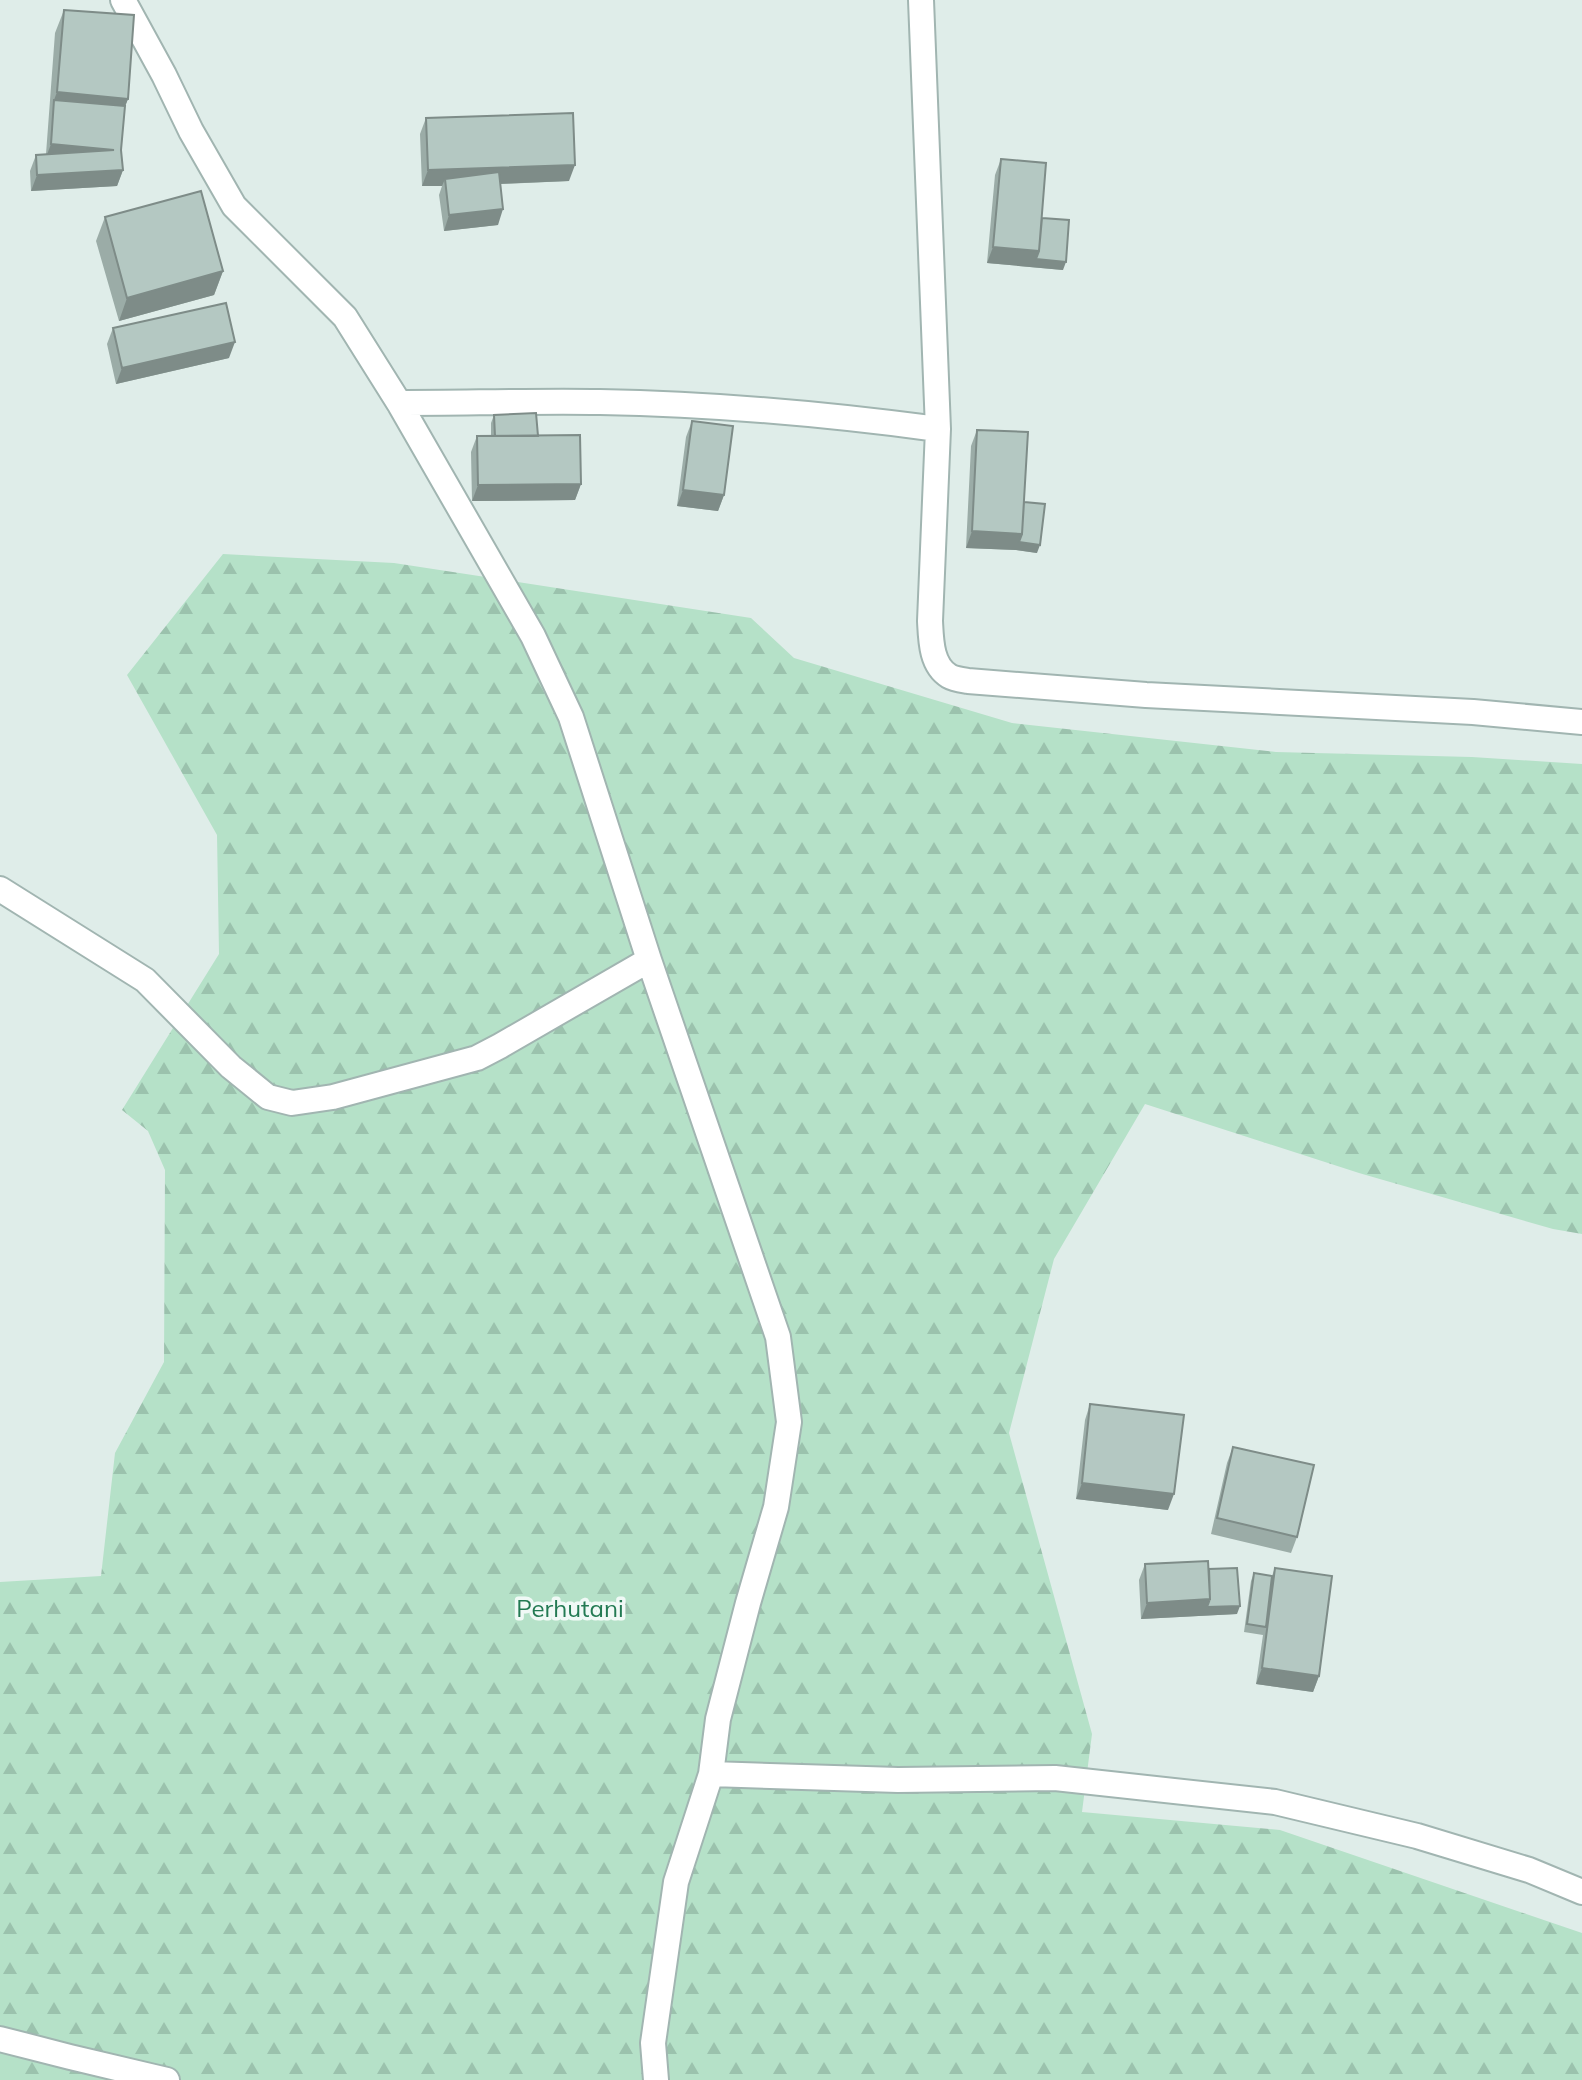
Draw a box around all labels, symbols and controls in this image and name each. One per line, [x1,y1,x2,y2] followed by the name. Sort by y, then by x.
[516,1593,624,1623] park label: Perhutani

